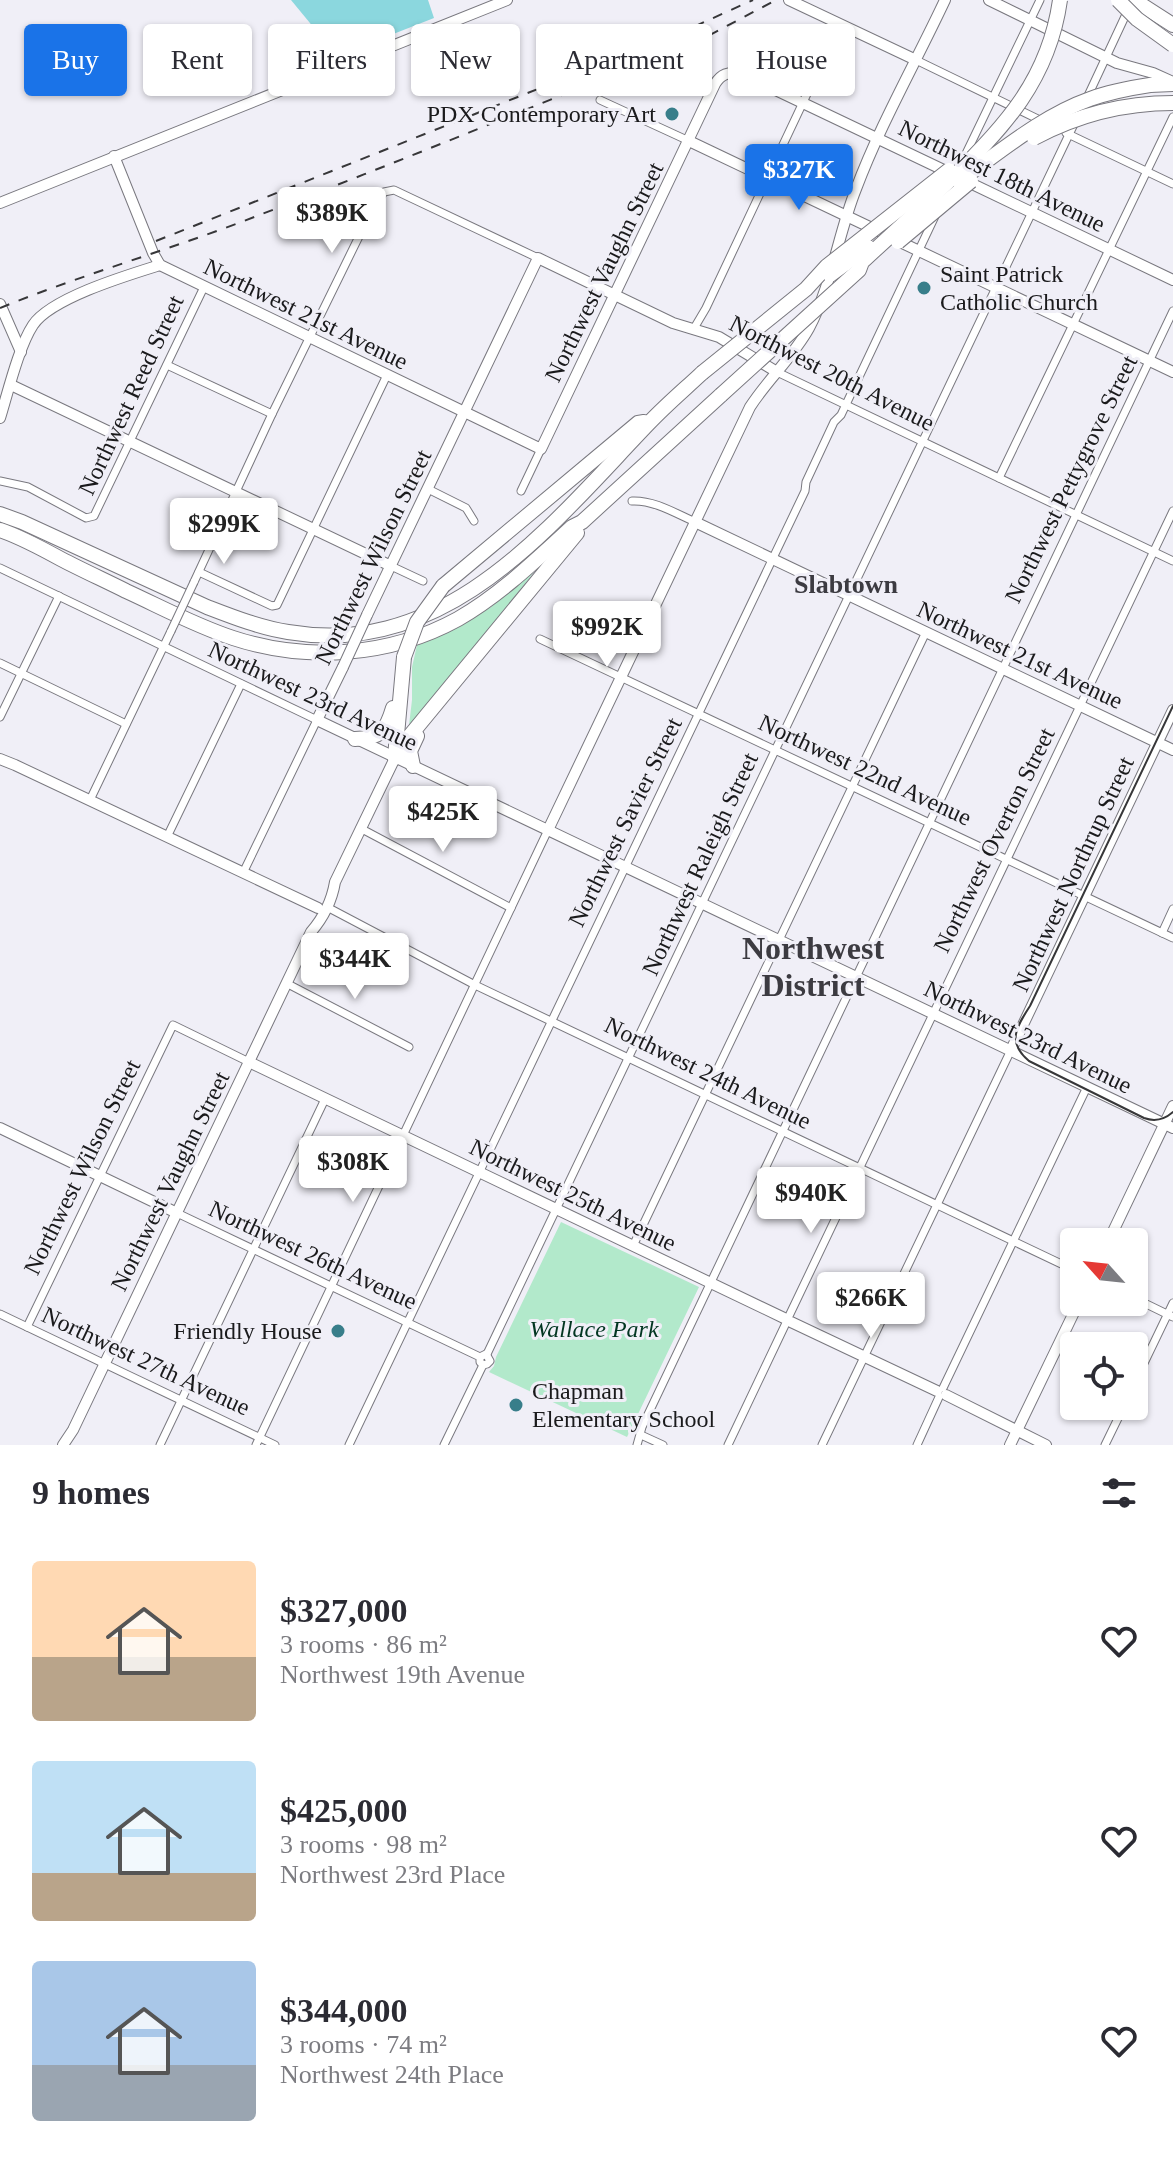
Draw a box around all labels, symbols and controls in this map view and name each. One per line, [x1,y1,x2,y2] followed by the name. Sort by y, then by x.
[24,24,127,96] chip: Buy
[143,24,252,96] chip: Rent
[268,24,395,96] chip: Filters
[411,24,520,96] chip: New
[536,24,712,96] chip: Apartment
[728,24,855,96] chip: House
[427,101,656,127] place label: PDX Contemporary Art
[663,105,681,123] marker: PDX Contemporary Art
[895,115,1109,237] street label: Northwest 18th Avenue
[743,144,855,212] pin: $327K
[763,155,835,184] text: $327K
[540,158,669,386] street label: Northwest Vaughn Street
[276,187,388,255] pin: $389K
[296,198,368,227] text: $389K
[200,253,412,375] street label: Northwest 21st Avenue
[940,261,1098,315] place label: Saint Patrick Catholic Church
[915,279,933,297] marker: Saint Patrick Catholic Church
[73,291,189,499] street label: Northwest Reed Street
[725,310,939,436] street label: Northwest 20th Avenue
[1000,351,1142,607] street label: Northwest Pettygrove Street
[310,445,437,669] street label: Northwest Wilson Street
[168,498,280,566] pin: $299K
[188,509,260,538] text: $299K
[794,570,899,599] district label: Slabtown
[913,596,1127,714] street label: Northwest 21st Avenue
[551,601,663,669] pin: $992K
[571,612,643,641] text: $992K
[204,636,422,756] street label: Northwest 23rd Avenue
[755,709,975,831] street label: Northwest 22nd Avenue
[563,713,687,931] street label: Northwest Savier Street
[928,723,1060,957] street label: Northwest Overton Street
[637,748,763,979] street label: Northwest Raleigh Street
[1007,752,1139,995] street label: Northwest Northrup Street
[387,786,499,854] pin: $425K
[407,797,479,826] text: $425K
[742,930,884,1003] district label: Northwest District
[299,933,411,1001] pin: $344K
[319,944,391,973] text: $344K
[920,975,1136,1099] street label: Northwest 23rd Avenue
[601,1012,815,1134] street label: Northwest 24th Avenue
[19,1055,146,1279] street label: Northwest Wilson Street
[106,1067,235,1295] street label: Northwest Vaughn Street
[466,1134,680,1256] street label: Northwest 25th Avenue
[297,1136,409,1204] pin: $308K
[317,1147,389,1176] text: $308K
[755,1167,867,1235] pin: $940K
[775,1178,847,1207] text: $940K
[205,1195,421,1315] street label: Northwest 26th Avenue
[1060,1228,1148,1316] north arrow
[1060,1228,1148,1420] map controls
[815,1272,927,1340] pin: $266K
[835,1283,907,1312] text: $266K
[38,1301,254,1421] street label: Northwest 27th Avenue
[529,1316,659,1342] park label: Wallace Park
[173,1318,322,1344] place label: Friendly House
[329,1322,347,1340] marker: Friendly House
[1060,1332,1148,1420] button: locate
[532,1378,716,1432] place label: Chapman Elementary School
[507,1396,525,1414] marker: Chapman Elementary School
[1097,1471,1141,1515] icon: filters
[32,1474,150,1511] text: 9 homes
[280,1592,408,1629] text: $327,000
[96,1593,192,1689] icon: home
[1097,1619,1141,1663] icon: heart
[280,1630,447,1659] text: 3 rooms · 86 m²
[280,1660,525,1689] text: Northwest 19th Avenue
[280,1792,408,1829] text: $425,000
[96,1793,192,1889] icon: home
[1097,1819,1141,1863] icon: heart
[280,1830,447,1859] text: 3 rooms · 98 m²
[280,1860,505,1889] text: Northwest 23rd Place
[280,1992,408,2029] text: $344,000
[96,1993,192,2089] icon: home
[1097,2019,1141,2063] icon: heart
[280,2030,447,2059] text: 3 rooms · 74 m²
[280,2060,504,2089] text: Northwest 24th Place

